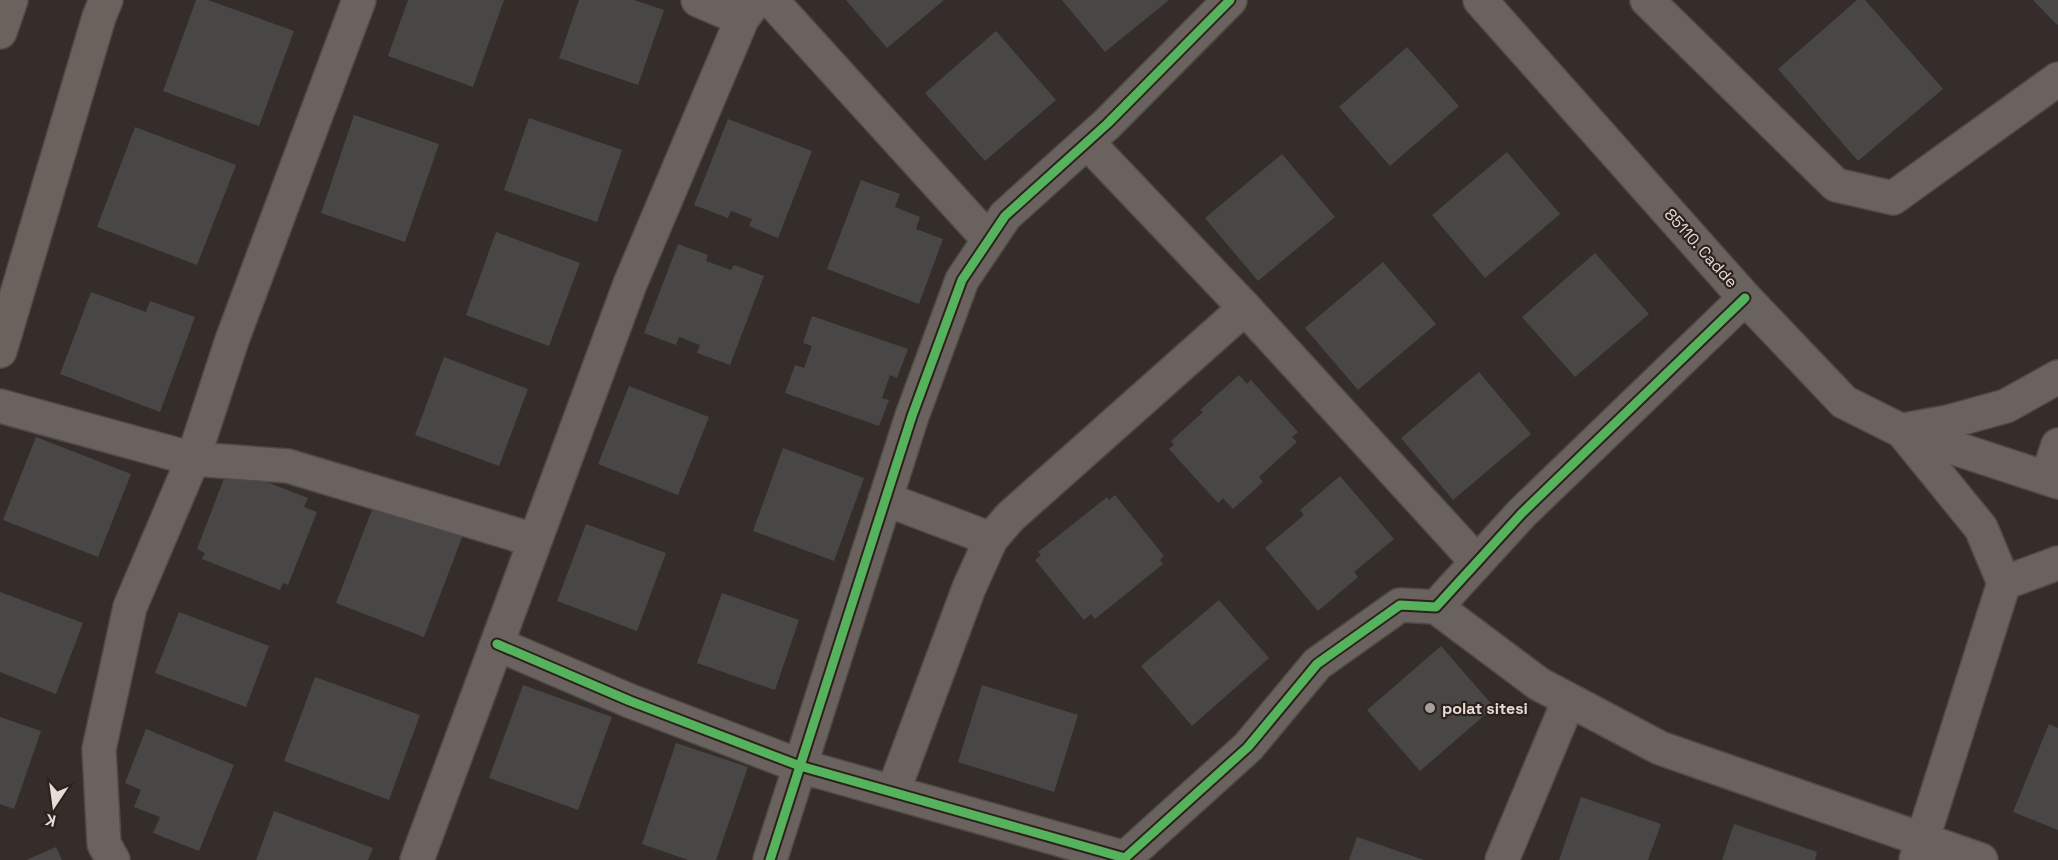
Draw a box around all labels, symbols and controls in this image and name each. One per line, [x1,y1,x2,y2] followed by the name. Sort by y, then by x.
[1660,204,1742,292] street label: 85110. Cadde
[1442,698,1528,719] place label: polat sitesi
[1423,701,1437,715] marker: polat sitesi
[24,776,84,836] north arrow
[43,809,58,831] text: K

